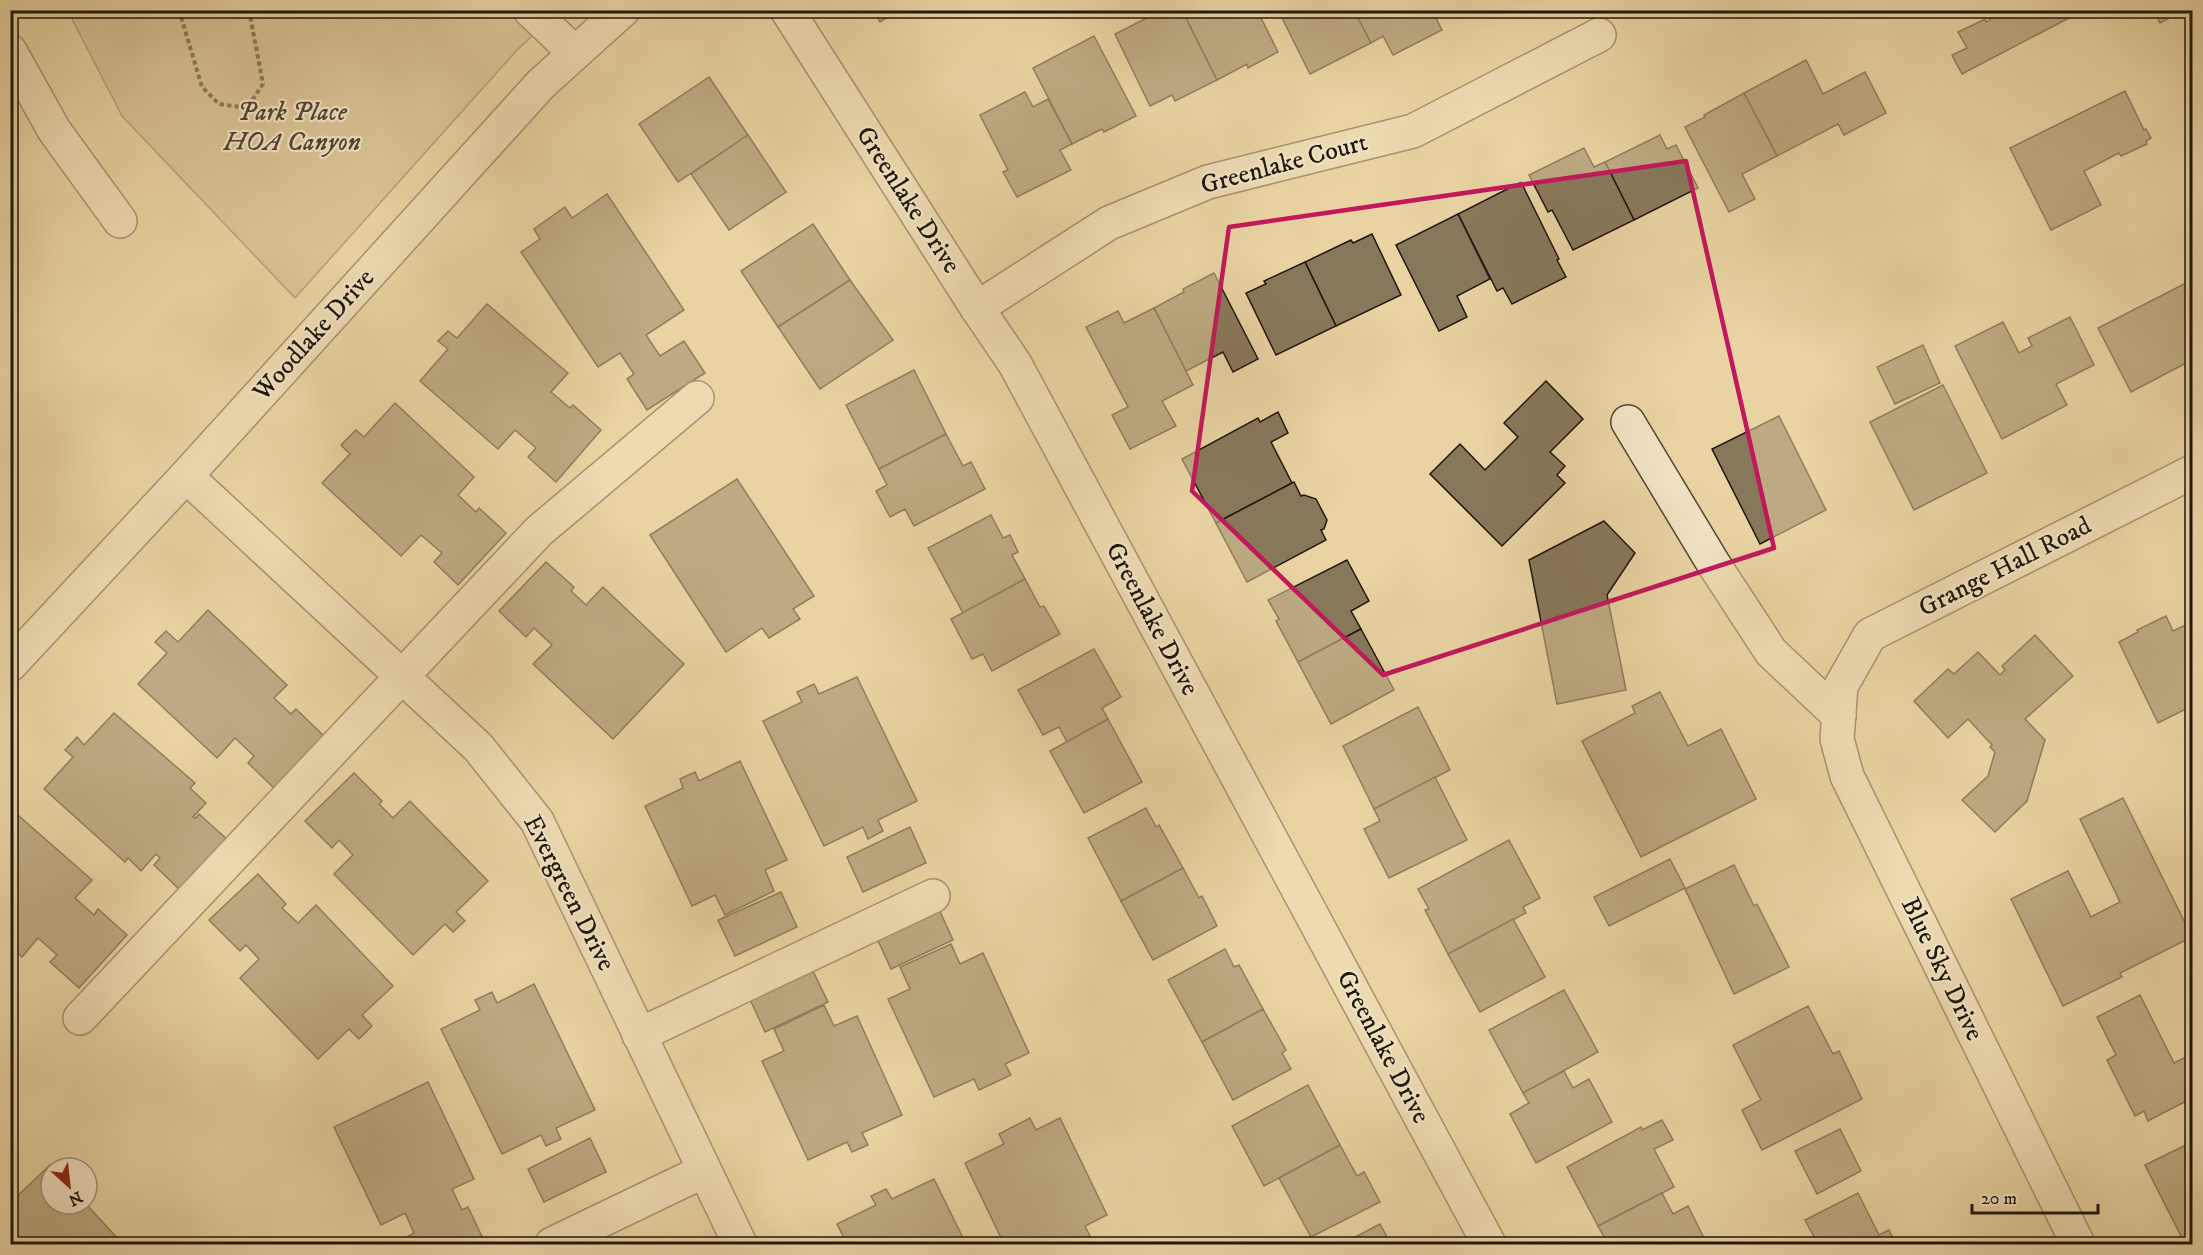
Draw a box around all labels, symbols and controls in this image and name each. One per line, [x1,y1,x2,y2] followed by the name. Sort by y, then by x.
[222,96,361,159] park label: Park Place HOA Canyon
[848,120,968,280] street label: Greenlake Drive
[1197,126,1371,202] street label: Greenlake Court
[245,262,382,409] street label: Woodlake Drive
[1913,509,2097,625] street label: Grange Hall Road
[1098,537,1206,701] street label: Greenlake Drive
[516,809,622,977] street label: Evergreen Drive
[1893,892,1991,1046] street label: Blue Sky Drive
[1329,965,1437,1129] street label: Greenlake Drive
[39,1156,99,1216] north arrow
[1972,1177,2098,1215] scale bar
[65,1187,86,1210] text: N
[1981,1188,2017,1210] text: 20 m

